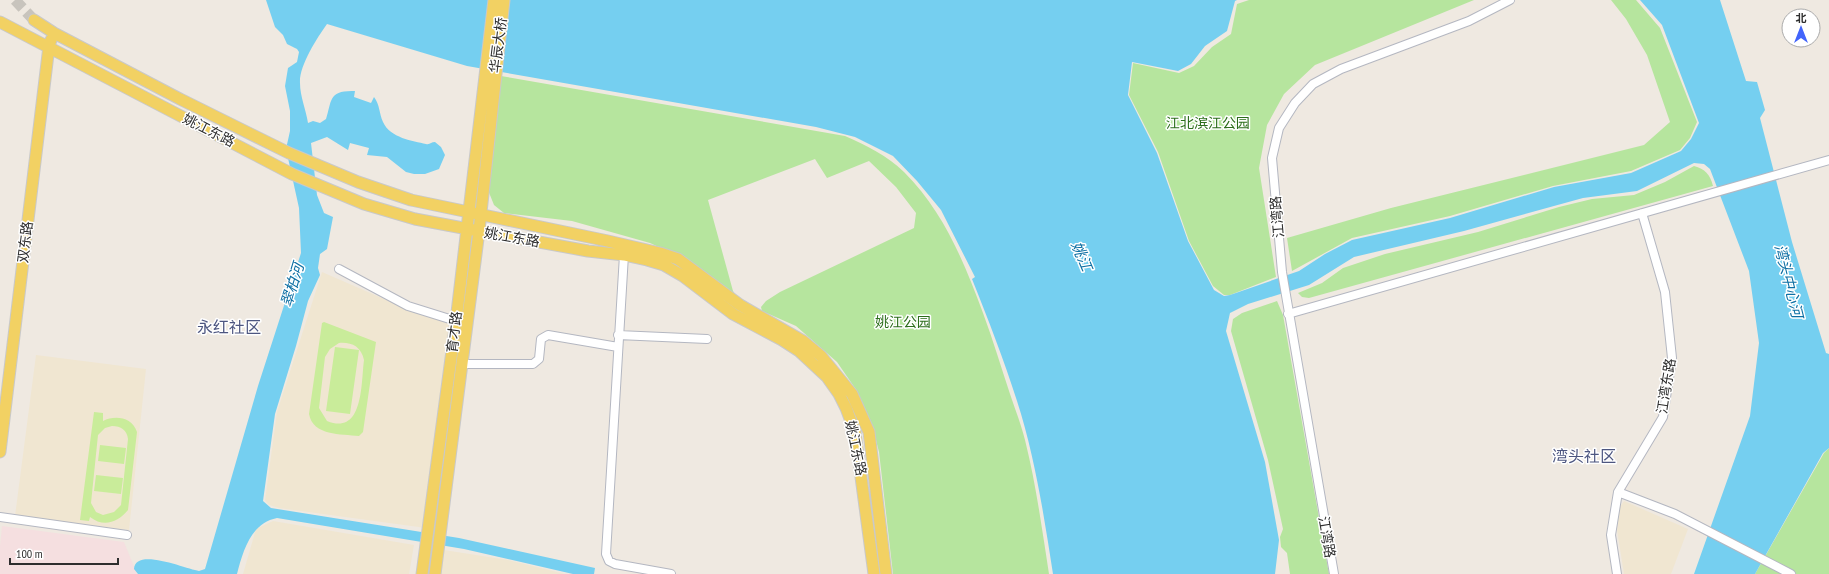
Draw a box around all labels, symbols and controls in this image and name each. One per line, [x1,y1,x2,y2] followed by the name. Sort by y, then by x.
[1781,8,1821,48] north arrow
[1796,11,1807,25] text: 北
[486,16,510,74] street label: 华辰大桥
[180,109,238,151] street label: 姚江东路
[1166,114,1250,132] park label: 江北滨江公园
[1266,195,1288,239] street label: 江湾路
[14,220,36,264] street label: 双东路
[483,223,541,251] street label: 姚江东路
[1067,238,1097,275] water label: 姚江
[1771,242,1808,323] water label: 湾头中心河
[276,258,309,309] water label: 翠柏河
[443,310,465,354] street label: 育才路
[875,313,931,331] park label: 姚江公园
[197,317,261,337] district label: 永红社区
[1653,357,1679,415] street label: 江湾东路
[841,419,871,477] street label: 姚江东路
[1552,446,1616,466] district label: 湾头社区
[1314,515,1340,559] street label: 江湾路
[10,540,118,566] scale bar
[16,546,43,561] text: 100 m

